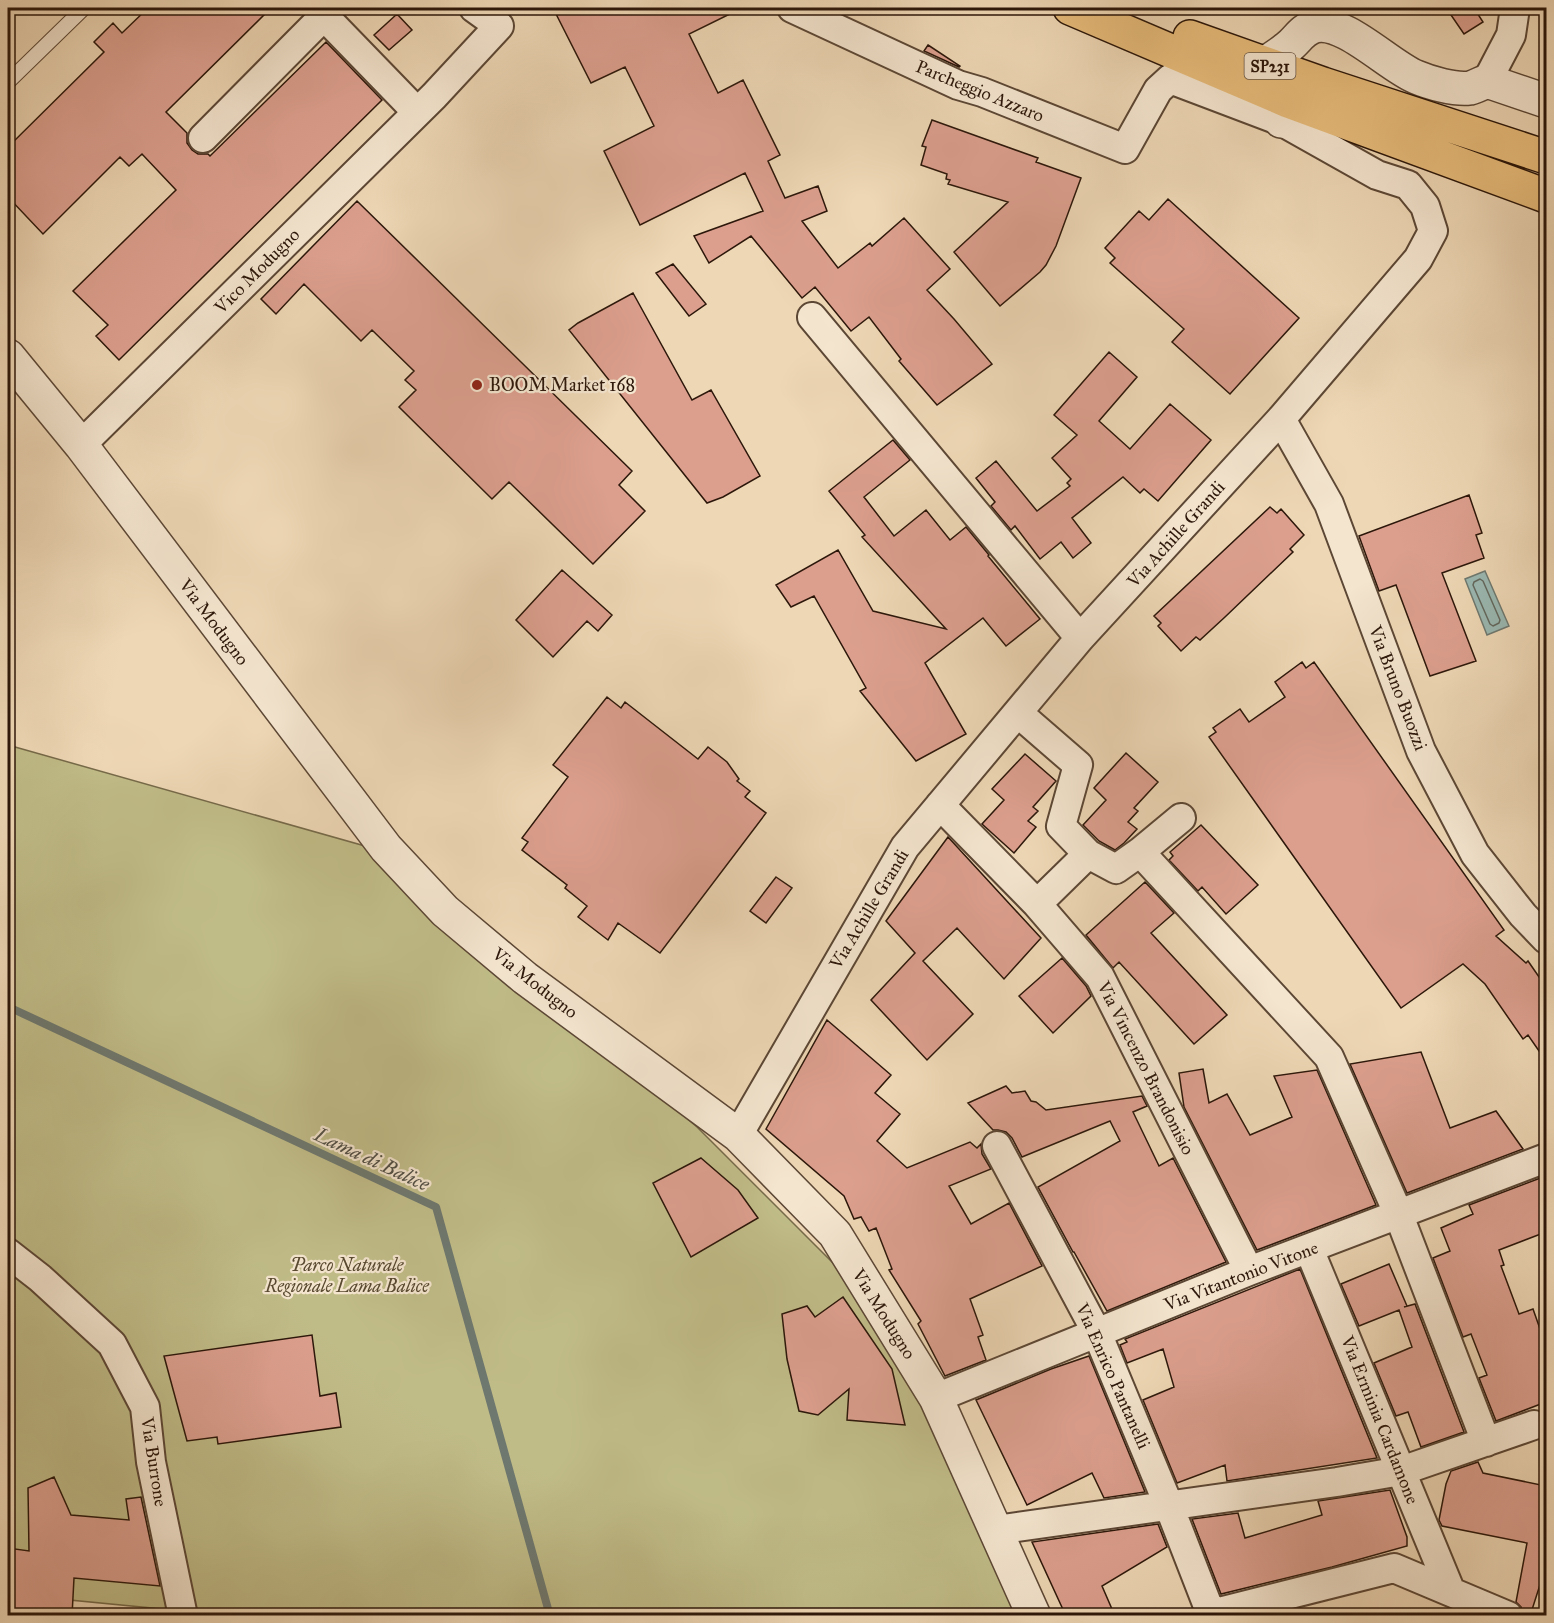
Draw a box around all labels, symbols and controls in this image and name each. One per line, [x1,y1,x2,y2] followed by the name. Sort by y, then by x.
[1244,53,1296,79] road number: SP231
[912,55,1047,128] street label: Parcheggio Azzaro
[209,224,305,320] street label: Vico Modugno
[489,374,635,396] place label: BOOM Market 168
[470,378,484,392] marker: BOOM Market 168
[1122,476,1230,593] street label: Via Achille Grandi
[173,574,254,670] street label: Via Modugno
[1364,621,1432,754] street label: Via Bruno Buozzi
[824,845,913,974] street label: Via Achille Grandi
[486,942,582,1024] street label: Via Modugno
[1092,977,1199,1158] street label: Via Vincenzo Brandonisio
[310,1122,434,1196] water label: Lama di Balice
[1160,1236,1321,1316] street label: Via Vitantonio Vitone
[264,1254,430,1297] park label: Parco Naturale Regionale Lama Balice
[846,1264,920,1364] street label: Via Modugno
[1071,1299,1155,1452] street label: Via Enrico Pantanelli
[1336,1332,1424,1507] street label: Via Erminia Cardamone
[136,1415,172,1508] street label: Via Burrone

